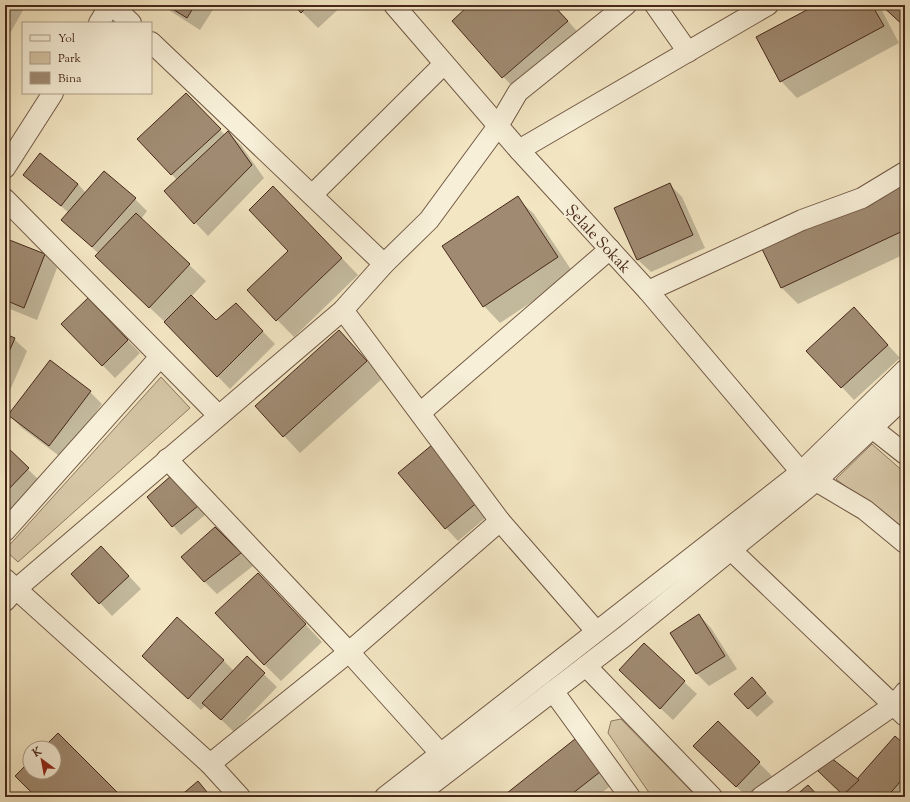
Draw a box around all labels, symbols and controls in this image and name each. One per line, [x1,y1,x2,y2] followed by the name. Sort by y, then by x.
[22,22,152,94] legend
[58,30,76,48] text: Yol
[58,50,81,68] text: Park
[58,70,82,88] text: Bina
[559,200,635,280] street label: Şelale Sokak
[22,740,62,780] north arrow
[29,743,45,762] text: K

